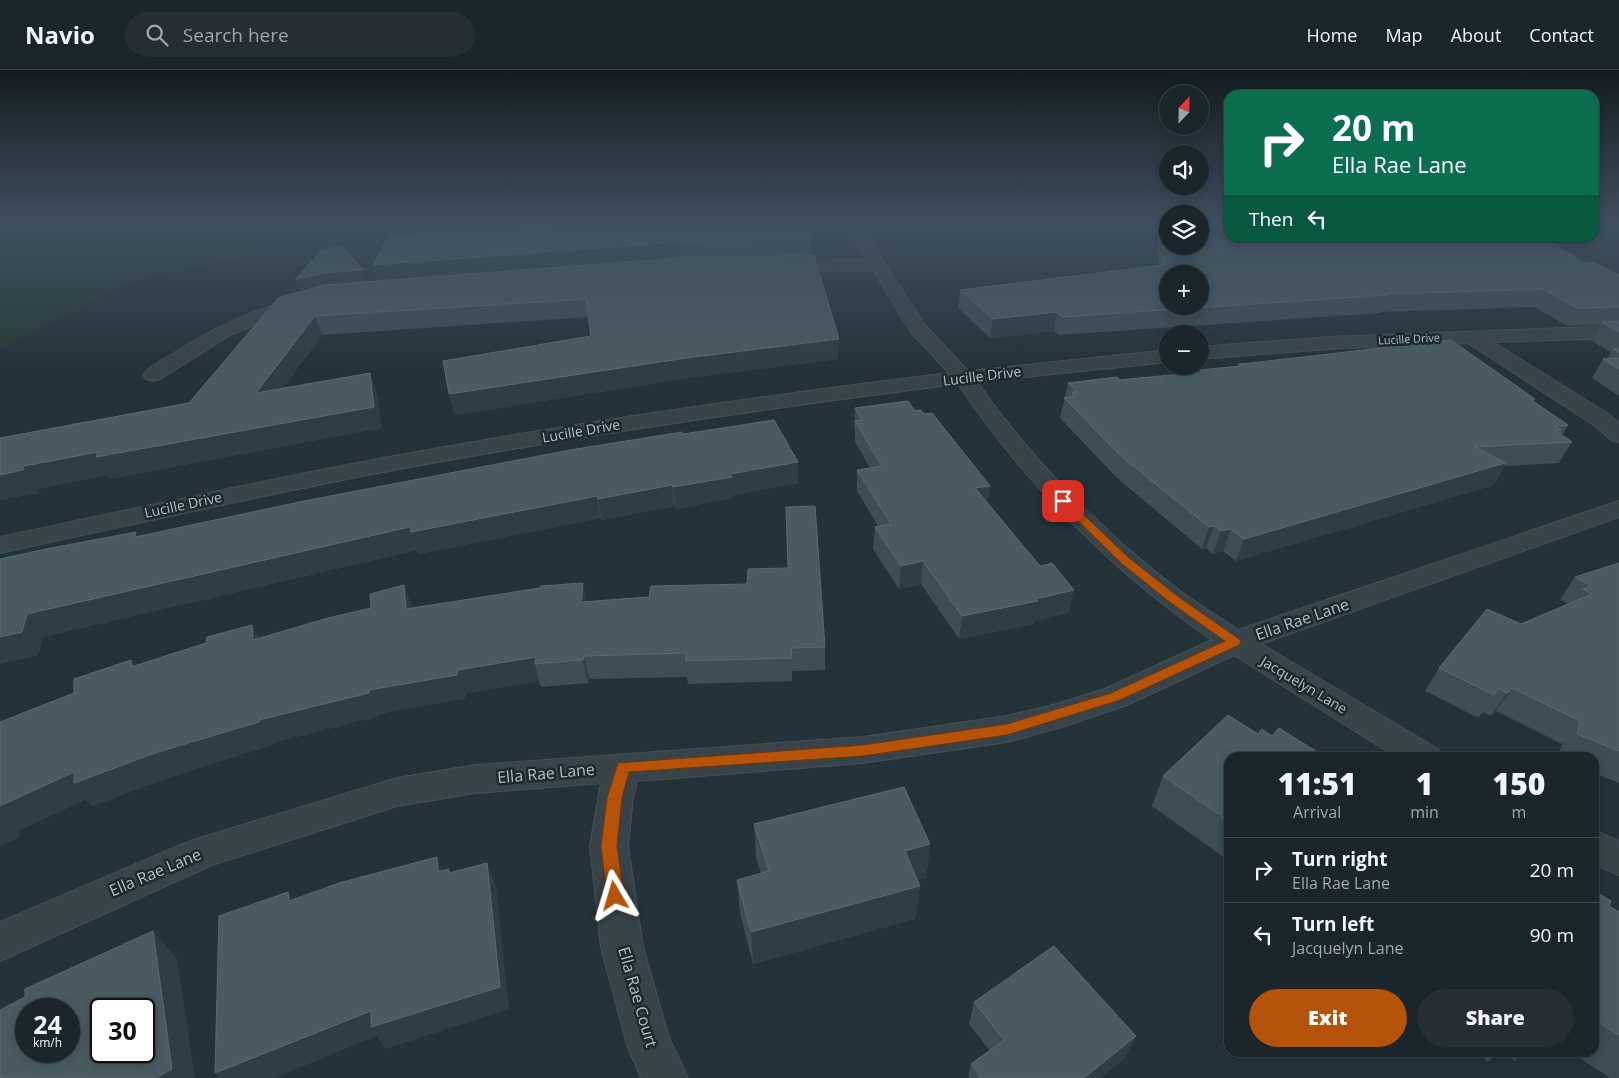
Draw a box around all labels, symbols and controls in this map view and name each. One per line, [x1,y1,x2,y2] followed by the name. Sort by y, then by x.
[125,12,475,57] search box
[25,18,95,51] text: Navio
[143,21,171,49] icon: search
[183,22,289,48] text: Search here
[1307,23,1357,47] text: Home
[1385,23,1423,47] text: Map
[1451,23,1501,47] text: About
[1529,23,1594,47] text: Contact
[1159,85,1209,135] north arrow
[1159,85,1209,375] map controls
[1332,104,1415,151] text: 20 m
[1249,110,1314,175] icon: right
[1159,145,1209,195] button: sound
[1332,149,1467,179] text: Ella Rae Lane
[1159,205,1209,255] button: layers
[1303,205,1331,233] icon: left
[1249,206,1293,232] text: Then
[1159,265,1209,315] button: +
[1159,325,1209,375] button: −
[1378,329,1440,348] street label: Lucille Drive
[942,361,1022,390] street label: Lucille Drive
[540,414,622,447] street label: Lucille Drive
[1042,480,1084,522] pin
[142,487,224,522] street label: Lucille Drive
[1049,487,1077,515] icon: arrive
[1252,593,1352,645] street label: Ella Rae Lane
[1256,650,1351,718] street label: Jacquelyn Lane
[496,758,596,788] street label: Ella Rae Lane
[1278,763,1357,804] text: 11:51
[1416,763,1433,804] text: 1
[1493,763,1545,804] text: 150
[1293,801,1341,823] text: Arrival
[1410,801,1439,823] text: min
[1512,801,1526,823] text: m
[106,843,204,901] street label: Ella Rae Lane
[1292,846,1387,872] text: Turn right
[1249,856,1277,884] icon: right
[1530,857,1574,883] text: 20 m
[588,869,640,921] position arrow
[1292,872,1390,894] text: Ella Rae Lane
[1292,911,1374,937] text: Turn left
[1249,921,1277,949] icon: left
[1530,922,1574,948] text: 90 m
[1292,937,1404,959] text: Jacquelyn Lane
[613,944,663,1050] street label: Ella Rae Court
[1249,989,1407,1047] button: Exit
[1417,989,1574,1047] button: Share
[90,998,155,1063] speed limit sign: 30
[33,1007,62,1041] text: 24
[33,1034,62,1051] text: km/h

